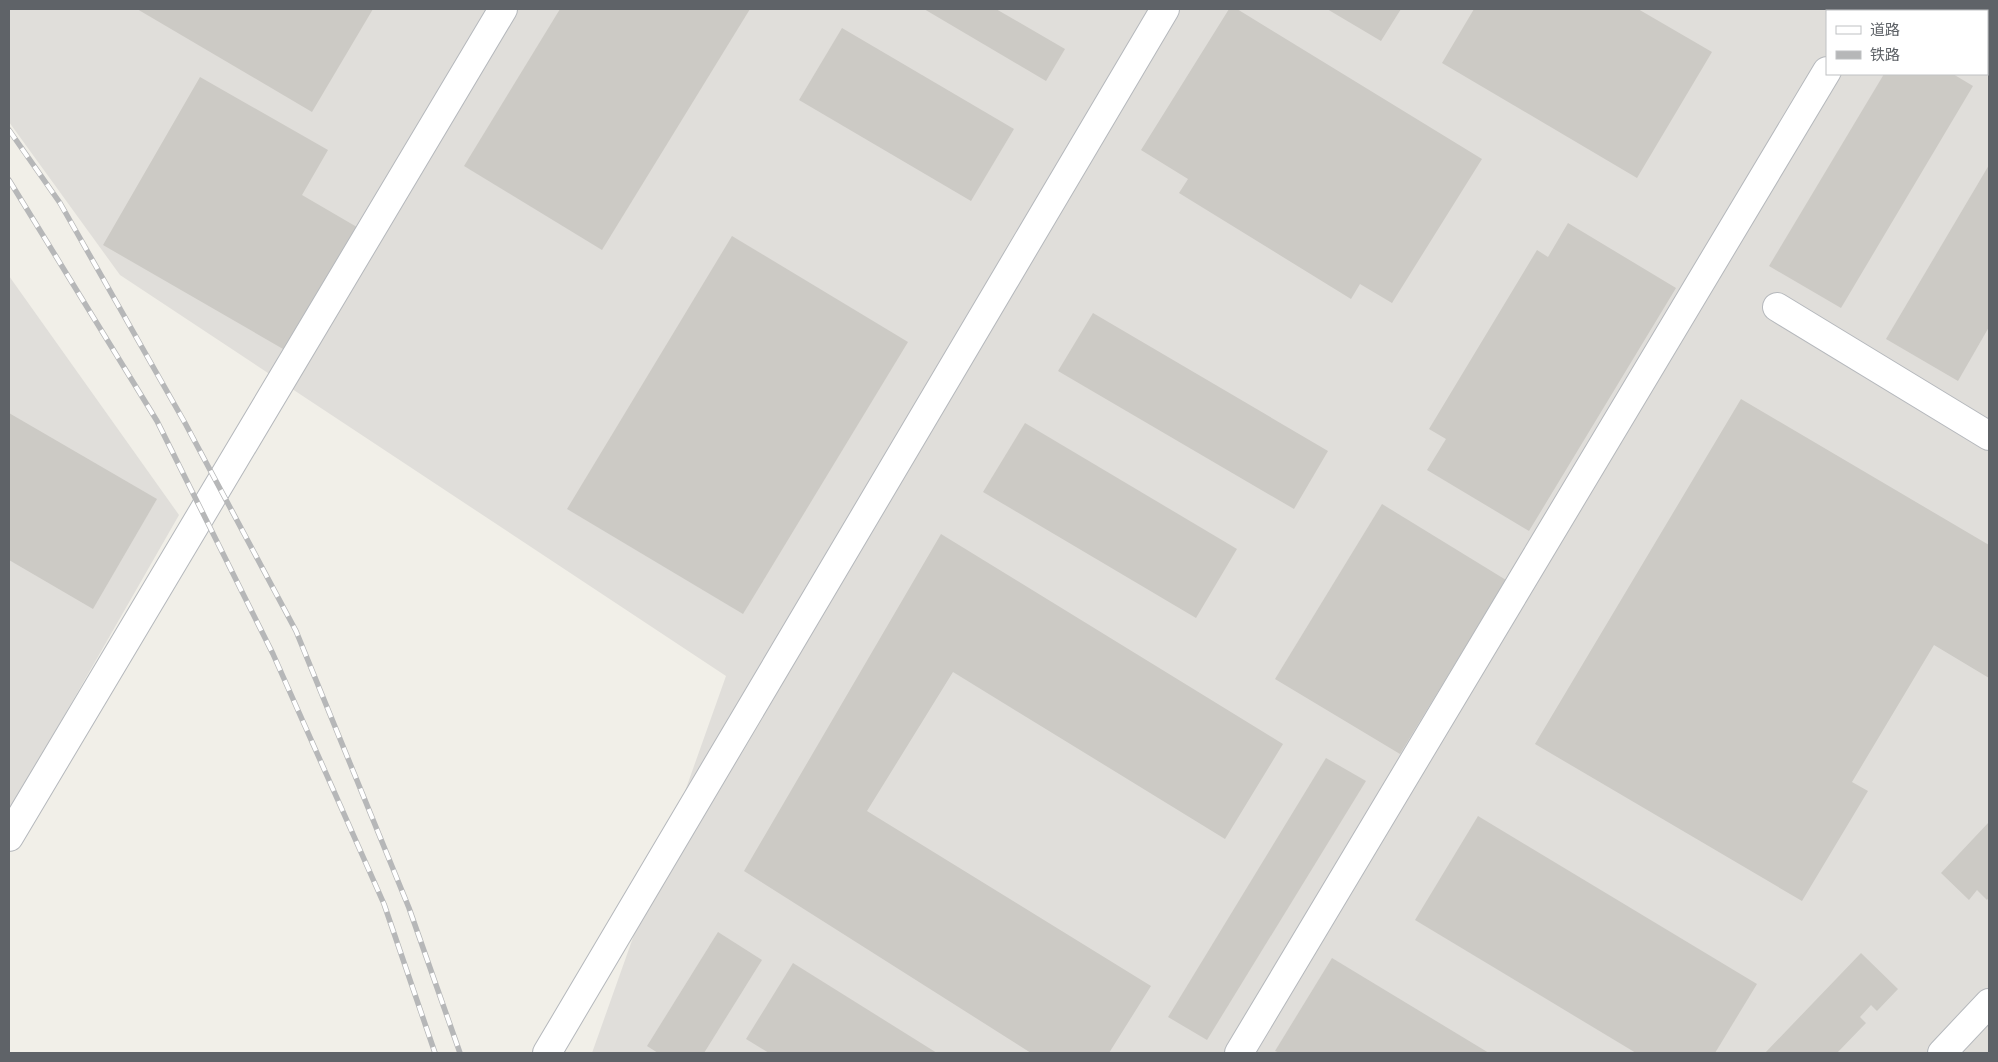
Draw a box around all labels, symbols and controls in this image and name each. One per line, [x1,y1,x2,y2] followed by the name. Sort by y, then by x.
[1826,10,1988,75] legend
[1870,20,1900,39] text: 道路
[1870,45,1900,64] text: 铁路

